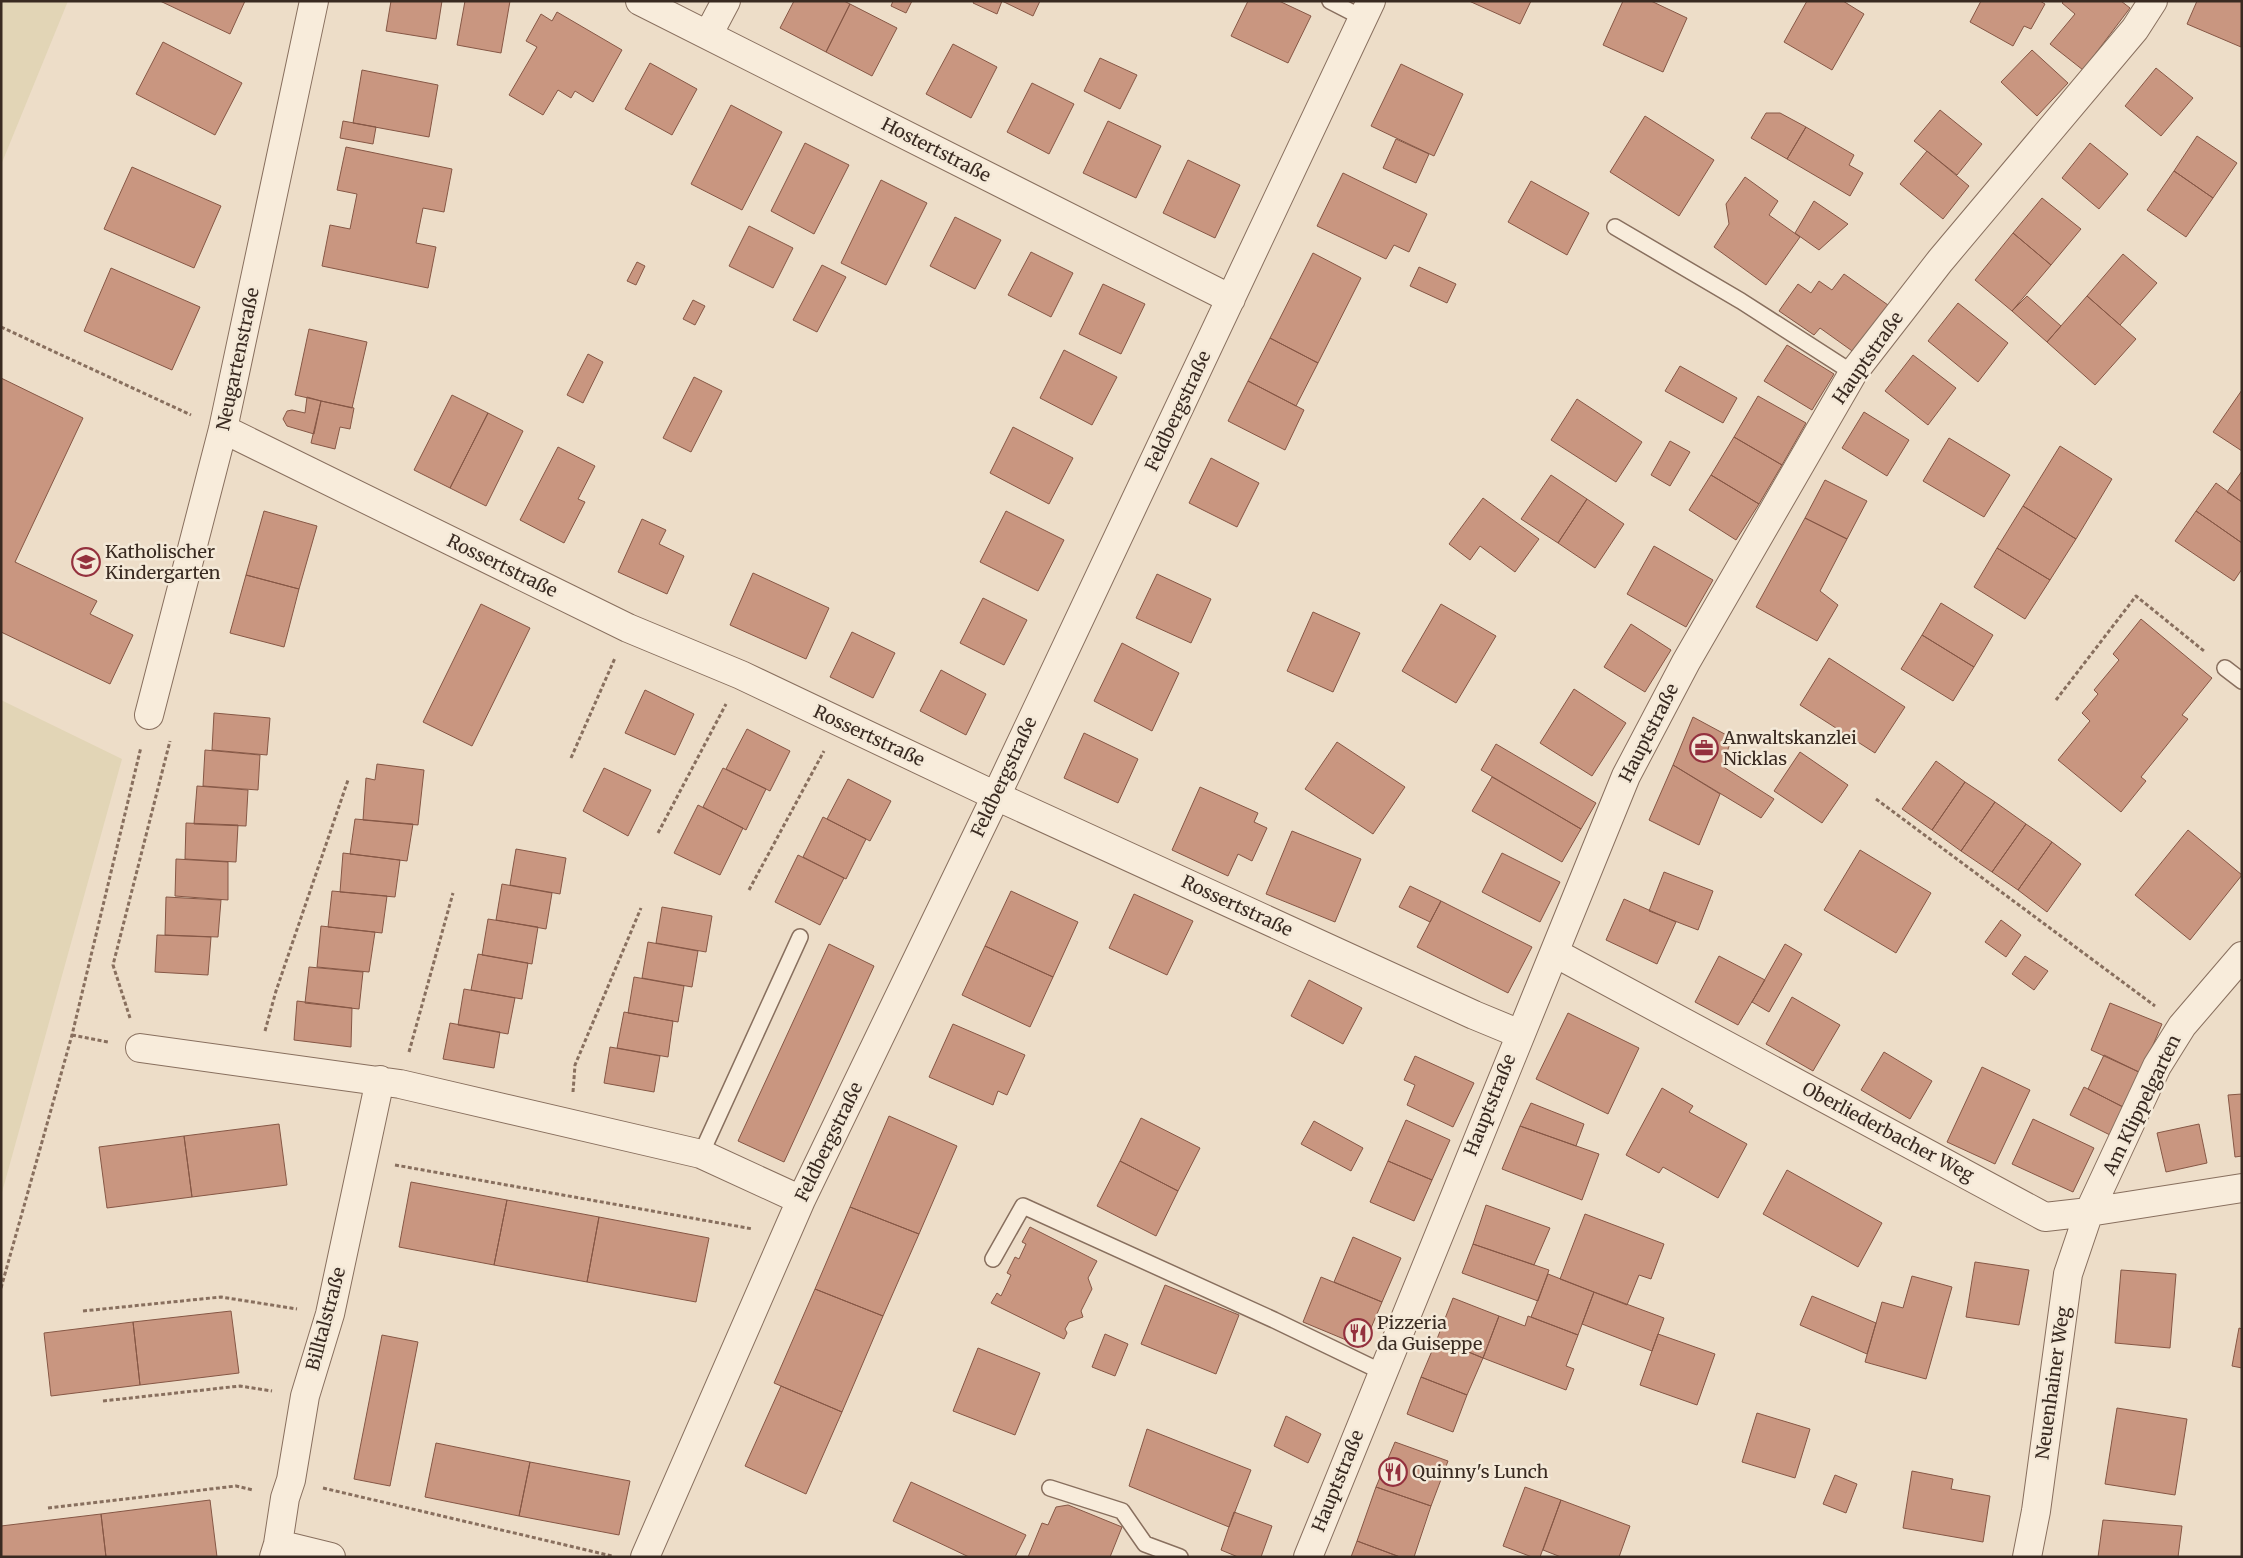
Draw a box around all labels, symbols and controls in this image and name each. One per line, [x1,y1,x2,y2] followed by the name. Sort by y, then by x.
[878,112,995,187] street label: Hostertstraße
[211,285,264,433] street label: Neugartenstraße
[1827,307,1908,408] street label: Hauptstraße
[1140,347,1215,475] street label: Feldbergstraße
[443,529,561,602] street label: Rossertstraße
[105,540,221,584] place label: Katholischer Kindergarten
[71,547,101,577] school or university icon: Katholischer Kindergarten
[1614,679,1683,786] street label: Hauptstraße
[810,700,928,771] street label: Rossertstraße
[966,713,1041,841] street label: Feldbergstraße
[1722,726,1857,770] place label: Anwaltskanzlei Nicklas
[1689,733,1719,763] office icon: Anwaltskanzlei Nicklas
[1178,870,1296,941] street label: Rossertstraße
[2097,1031,2186,1180] street label: Am Klippelgarten
[1459,1050,1520,1159] street label: Hauptstraße
[1798,1077,1978,1187] street label: Oberliederbacher Weg
[790,1078,867,1205] street label: Feldbergstraße
[301,1265,350,1373] street label: Billtalstraße
[2030,1305,2075,1461] street label: Neuenhainer Weg
[1377,1311,1482,1355] place label: Pizzeria da Guiseppe
[1343,1318,1373,1348] restaurant icon: Pizzeria da Guiseppe
[1307,1426,1368,1535] street label: Hauptstraße
[1378,1457,1408,1487] restaurant icon: Quinny's Lunch
[1412,1460,1549,1483] place label: Quinny's Lunch

